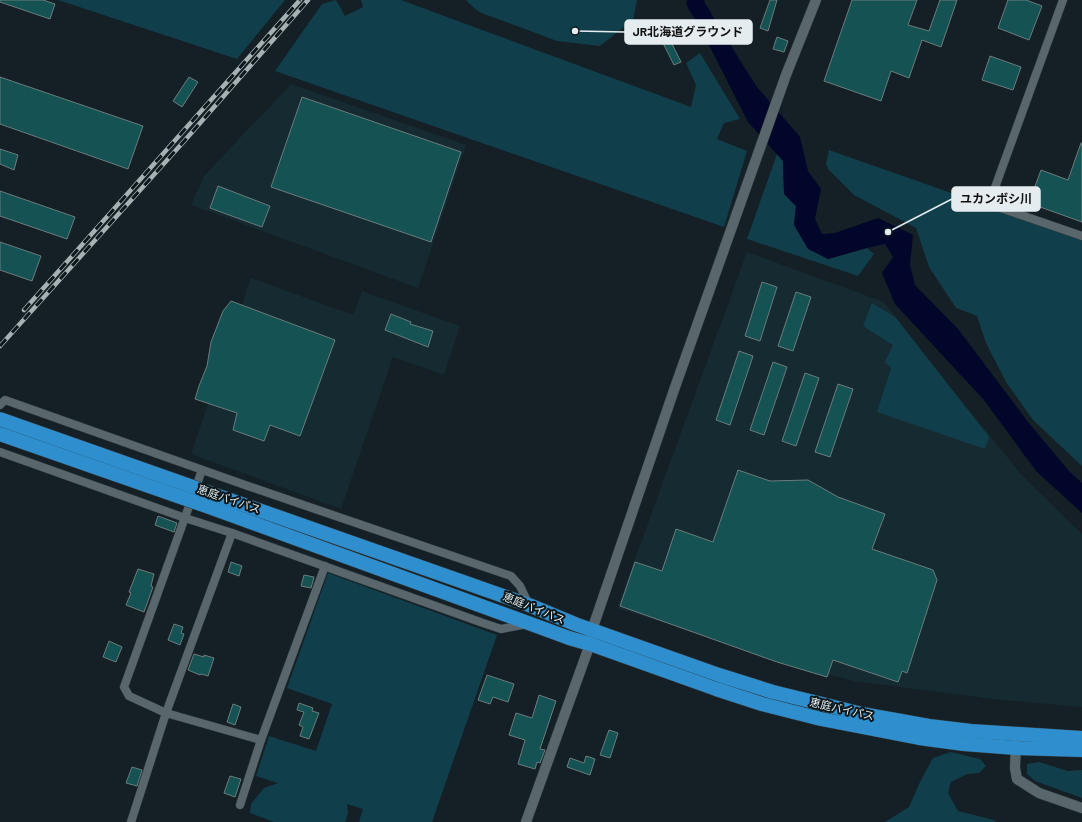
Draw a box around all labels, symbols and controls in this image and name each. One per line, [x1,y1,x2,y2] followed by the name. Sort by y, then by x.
[625,20,752,44] callout: JR北海道グラウンド
[633,24,743,38] text: JR北海道グラウンド
[952,187,1040,211] callout: ユカンボシ川
[960,191,1032,205] text: ユカンボシ川
[196,482,262,515] street label: 恵庭バイパス
[501,589,567,626] street label: 恵庭バイパス
[809,695,876,722] street label: 恵庭バイパス

